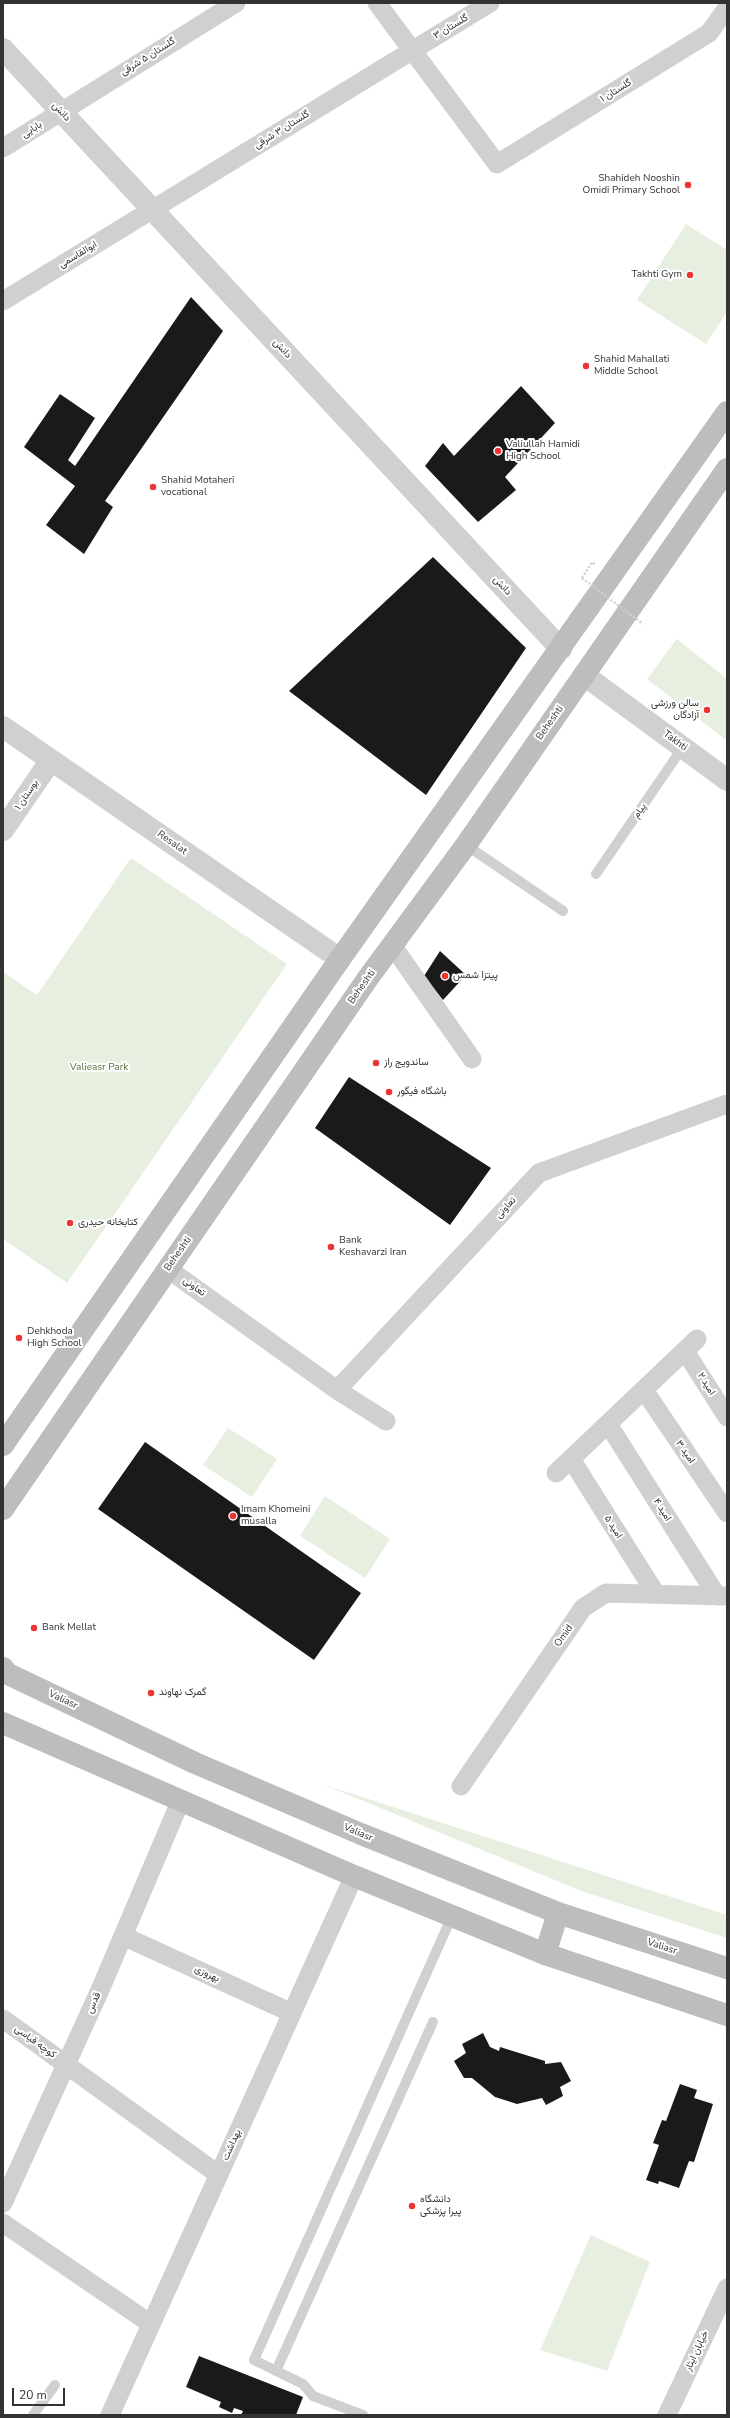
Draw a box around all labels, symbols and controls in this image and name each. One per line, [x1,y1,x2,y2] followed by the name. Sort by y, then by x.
[431,12,471,42] street label: گلستان ۳
[118,35,178,79] street label: گلستان ۵ شرقی
[598,77,634,105] street label: گلستان ۱
[49,100,73,124] street label: دانش
[252,108,312,152] street label: گلستان ۳ شرقی
[19,119,45,141] street label: بابایی
[583,173,680,196] place label: Shahideh Nooshin Omidi Primary School
[683,180,693,190] marker: Shahideh Nooshin Omidi Primary School
[57,239,99,271] street label: ابوالقاسمی
[631,269,682,281] place label: Takhti Gym
[685,270,695,280] marker: Takhti Gym
[270,337,294,361] street label: دانش
[594,354,669,378] place label: Shahid Mahallati Middle School
[581,361,591,371] marker: Shahid Mahallati Middle School
[506,439,580,462] place label: Valiullah Hamidi High School
[493,446,503,456] marker: Valiullah Hamidi High School
[161,475,234,498] place label: Shahid Motaheri vocational
[148,482,158,492] marker: Shahid Motaheri vocational
[490,574,514,598] street label: دانش
[651,698,699,722] place label: سالن ورزشی آزادگان
[534,703,566,743] street label: Beheshti
[702,705,712,715] marker: سالن ورزشی آزادگان
[661,728,689,754] street label: Takhti
[13,778,41,812] street label: بوستان ۱
[631,801,649,821] street label: پیام
[155,828,189,858] street label: Resalat
[346,967,378,1007] street label: Beheshti
[453,970,498,982] place label: پیتزا شمس
[440,971,450,981] marker: پیتزا شمس
[384,1057,429,1069] place label: ساندویج راز
[371,1058,381,1068] marker: ساندویج راز
[70,1062,128,1074] park label: Valieasr Park
[397,1086,447,1098] place label: باشگاه فیگور
[384,1087,394,1097] marker: باشگاه فیگور
[493,1195,519,1221] street label: تعاونی
[78,1217,138,1229] place label: کتابخانه حیدری
[65,1218,75,1228] marker: کتابخانه حیدری
[162,1234,194,1274] street label: Beheshti
[339,1235,407,1258] place label: Bank Keshavarzi Iran
[326,1242,336,1252] marker: Bank Keshavarzi Iran
[180,1275,208,1299] street label: تعاونی
[27,1326,82,1350] place label: Dehkhoda High School
[14,1333,24,1343] marker: Dehkhoda High School
[694,1370,718,1398] street label: امید ۲
[673,1438,697,1466] street label: امید ۳
[650,1496,674,1524] street label: امید ۴
[241,1504,310,1528] place label: Imam Khomeini musalla
[228,1511,238,1521] marker: Imam Khomeini musalla
[601,1513,625,1541] street label: امید ۵
[42,1622,96,1634] place label: Bank Mellat
[29,1623,39,1633] marker: Bank Mellat
[552,1623,576,1649] street label: Omid
[159,1687,206,1699] place label: گمرک نهاوند
[47,1688,79,1712] street label: Valiasr
[146,1688,156,1698] marker: گمرک نهاوند
[342,1822,374,1844] street label: Valiasr
[646,1937,678,1957] street label: Valiasr
[192,1963,222,1985] street label: بهروزی
[84,1991,104,2015] street label: قدس
[12,2023,58,2061] street label: کوچه قیاسی
[220,2128,244,2162] street label: بهداشت
[420,2194,462,2218] place label: دانشگاه پیرا پزشکی
[407,2201,417,2211] marker: دانشگاه پیرا پزشکی
[682,2329,712,2373] street label: خیابان ایثار
[14,2380,67,2406] scale bar
[19,2387,47,2403] text: 20 m

